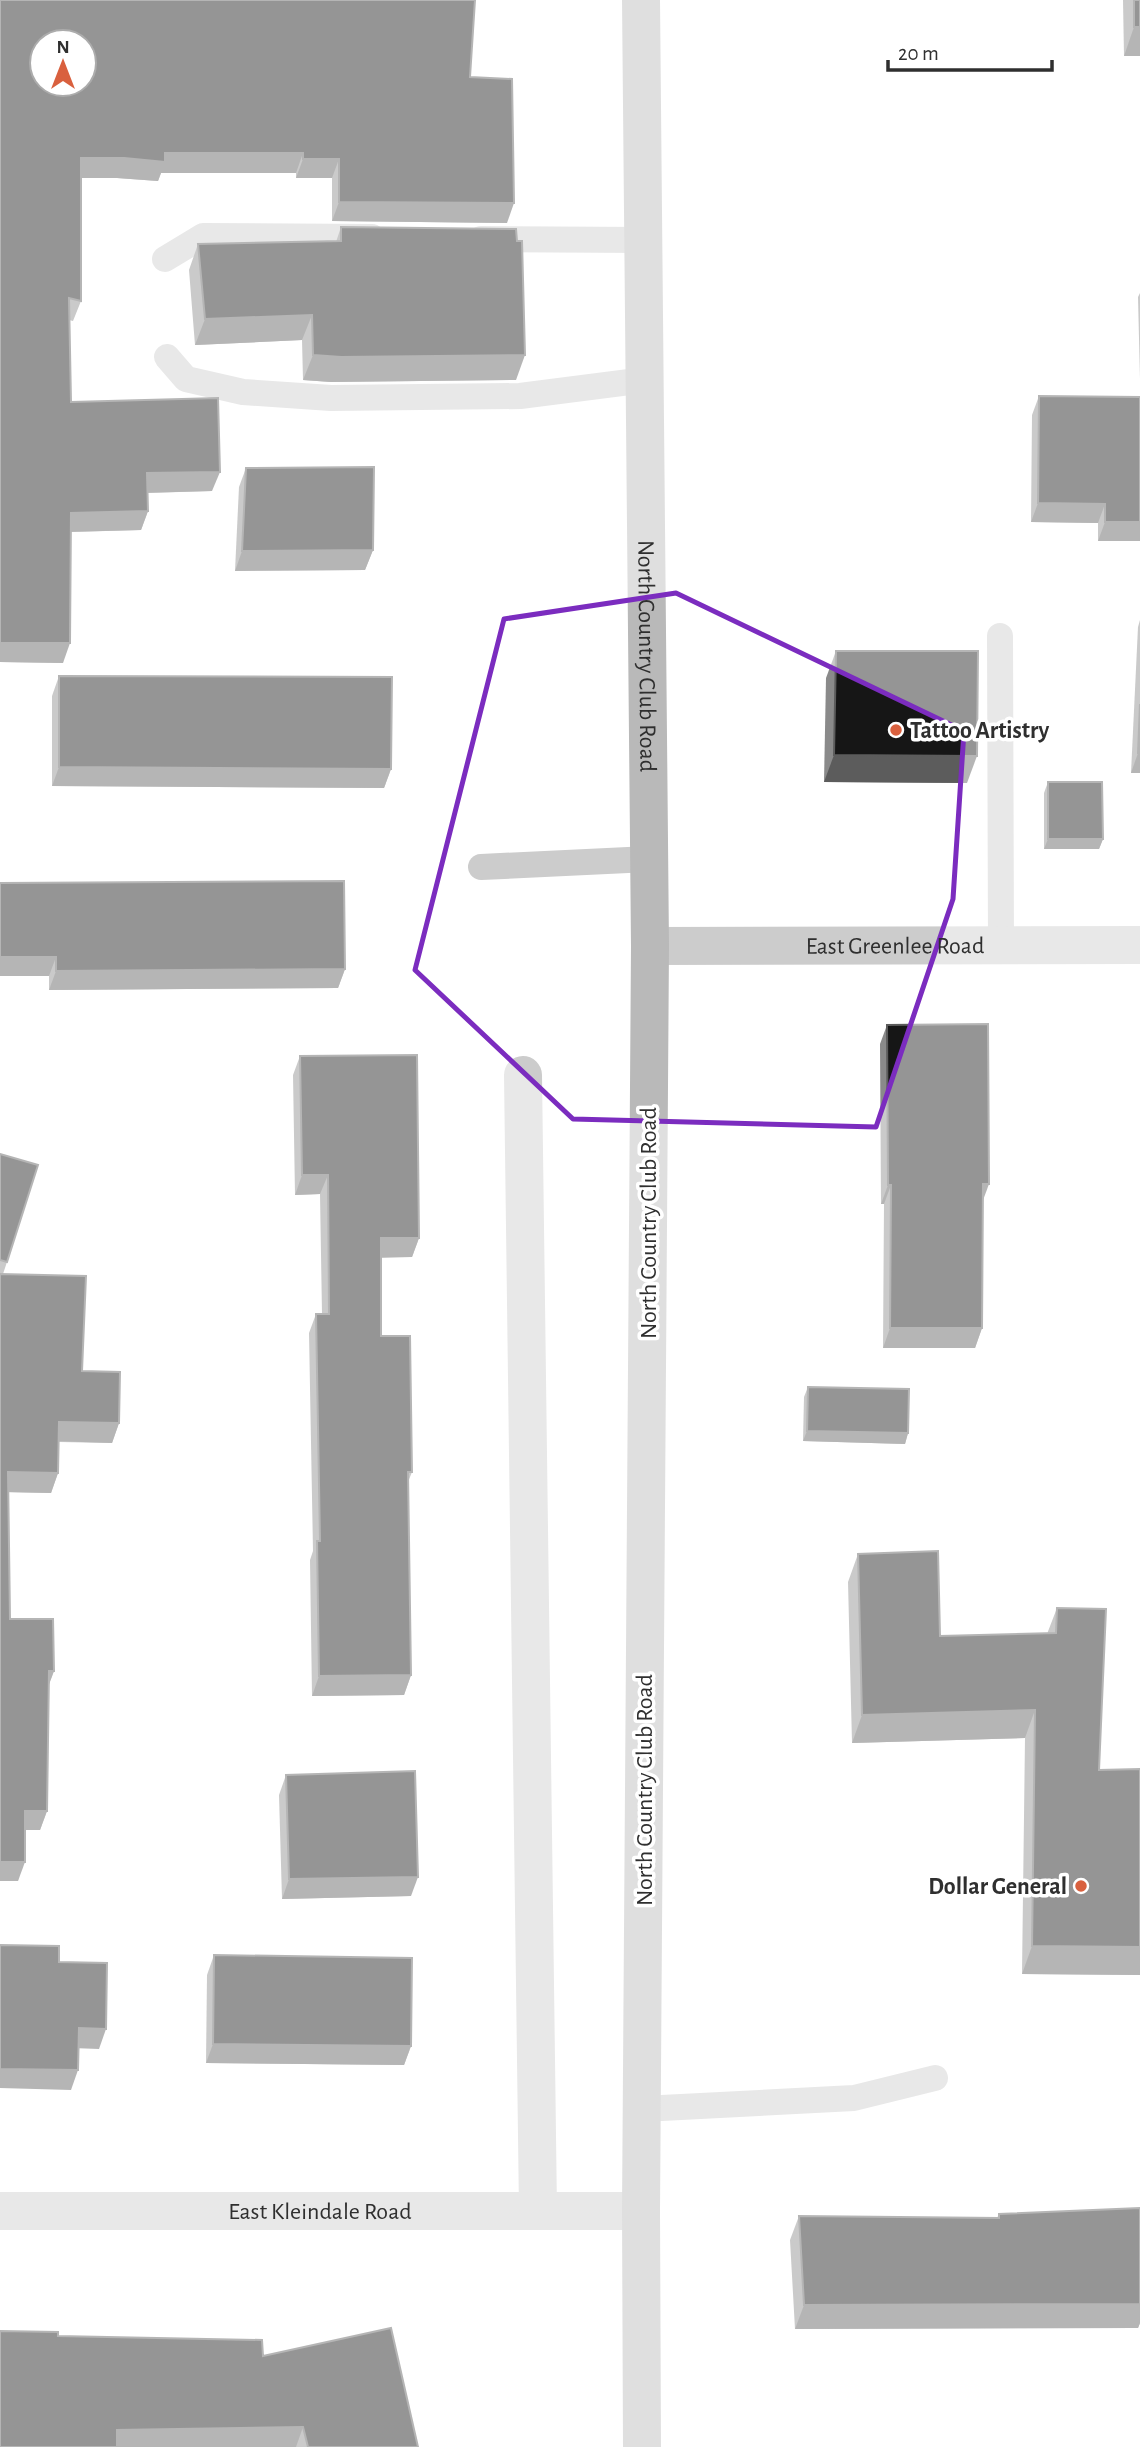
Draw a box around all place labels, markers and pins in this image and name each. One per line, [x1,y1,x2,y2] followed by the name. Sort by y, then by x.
[910,719,1049,743] place label: Tattoo Artistry
[888,722,904,738] marker: Tattoo Artistry
[928,1875,1067,1899] place label: Dollar General
[1073,1878,1089,1894] marker: Dollar General

